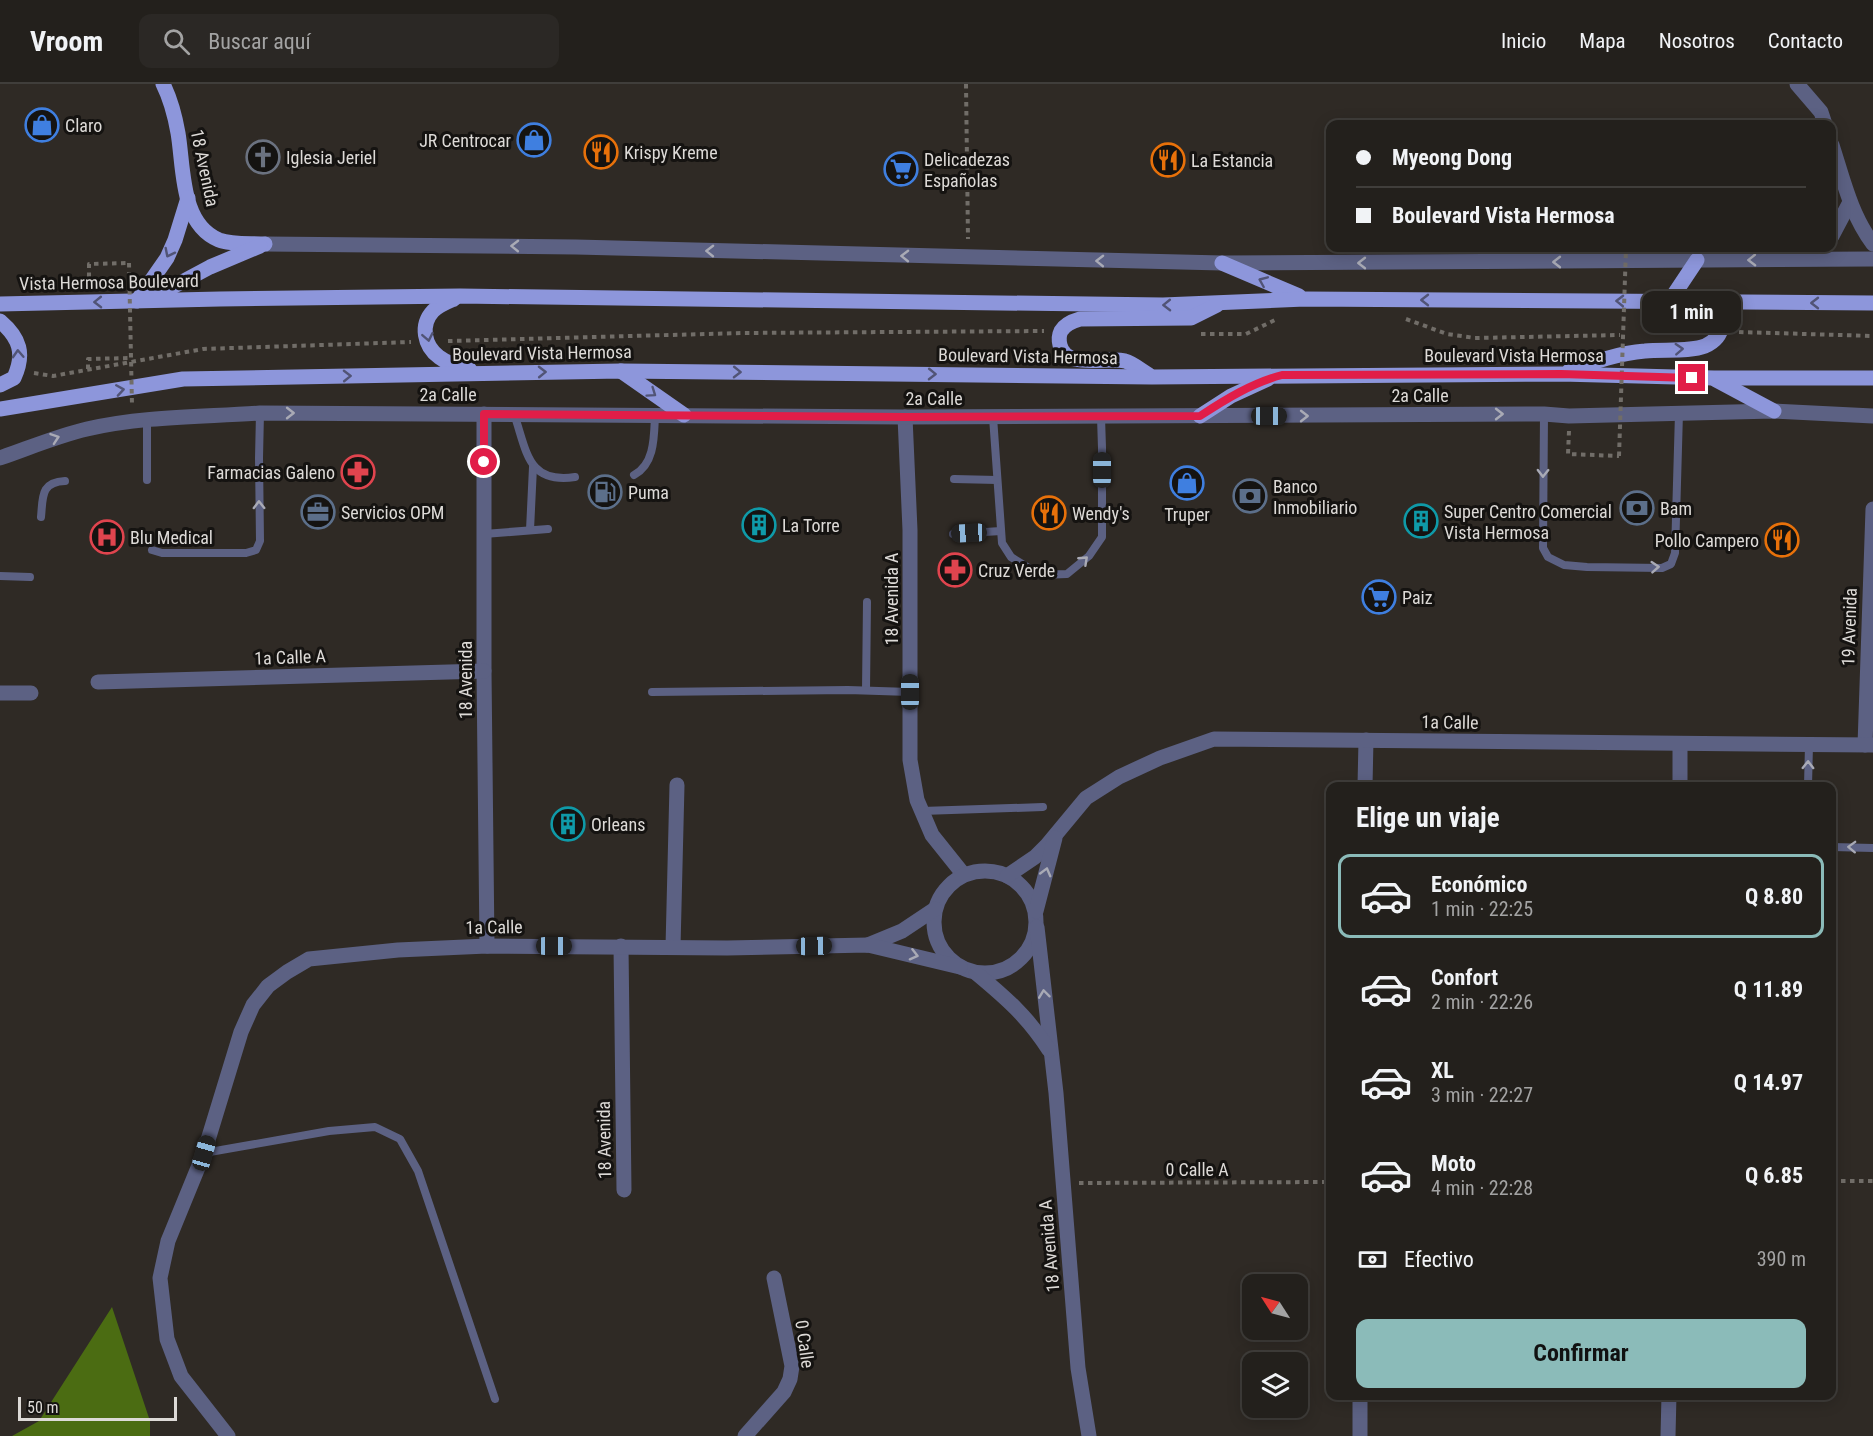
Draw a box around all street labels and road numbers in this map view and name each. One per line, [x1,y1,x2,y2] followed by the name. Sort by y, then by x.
[187,128,223,208] street label: 18 Avenida
[19,270,199,294] street label: Vista Hermosa Boulevard
[452,341,632,365] street label: Boulevard Vista Hermosa
[938,344,1118,368] street label: Boulevard Vista Hermosa
[1424,345,1604,366] street label: Boulevard Vista Hermosa
[419,384,477,405] street label: 2a Calle
[1391,385,1449,406] street label: 2a Calle
[905,388,963,409] street label: 2a Calle
[881,552,902,645] street label: 18 Avenida A
[1837,588,1861,666] street label: 19 Avenida
[455,641,476,719] street label: 18 Avenida
[254,645,327,669] street label: 1a Calle A
[1421,711,1479,733] street label: 1a Calle
[465,916,523,938] street label: 1a Calle
[593,1101,615,1179] street label: 18 Avenida
[1165,1159,1229,1180] street label: 0 Calle A
[1034,1198,1064,1293] street label: 18 Avenida A
[791,1319,819,1369] street label: 0 Calle

